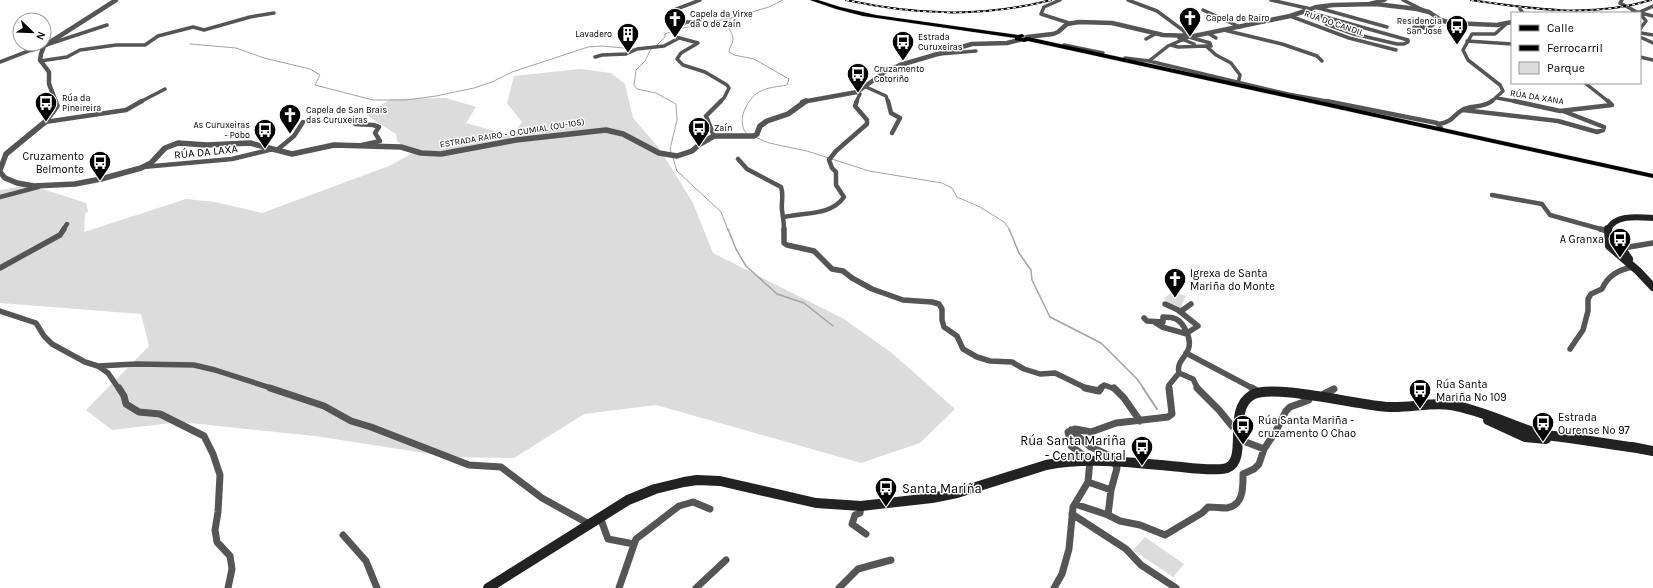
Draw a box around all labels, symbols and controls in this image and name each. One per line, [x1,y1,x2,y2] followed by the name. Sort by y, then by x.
[1177,5,1203,38] church icon: Capela de Rairo
[662,6,688,39] church icon: Capela da Virxe da O de Zaín
[1303,7,1366,38] street label: RÚA DO CANDIL
[690,9,753,29] place label: Capela da Virxe da O de Zaín
[12,12,52,52] north arrow
[1511,12,1641,84] legend
[1206,13,1269,23] place label: Capela de Rairo
[1444,13,1470,46] bus stop icon: Residencia San José
[1397,16,1442,36] place label: Residencia San José
[615,21,641,54] building icon: Lavadero
[1547,21,1574,35] text: Calle
[575,29,612,39] place label: Lavadero
[890,29,916,62] bus stop icon: Estrada Curuxeiras
[33,30,48,42] text: N
[918,32,963,52] place label: Estrada Curuxeiras
[1547,41,1603,55] text: Ferrocarril
[845,61,871,94] bus stop icon: Cruzamento Cotoriño
[1547,61,1585,75] text: Parque
[874,64,924,84] place label: Cruzamento Cotoriño
[1509,87,1565,106] street label: RÚA DA XANA
[33,90,59,123] bus stop icon: Rúa da Pineireira
[62,93,101,113] place label: Rúa da Pineireira
[277,102,303,135] church icon: Capela de San Brais das Curuxeiras
[306,105,388,125] place label: Capela de San Brais das Curuxeiras
[686,115,712,148] bus stop icon: Zaín
[252,117,278,150] bus stop icon: As Curuxeiras - Pobo
[439,117,585,149] street label: ESTRADA RAIRO - O CUMIAL (OU-105)
[193,120,250,140] place label: As Curuxeiras - Pobo
[714,123,732,133] place label: Zaín
[173,140,239,162] street label: RÚA DA LAXA
[87,149,113,182] bus stop icon: Cruzamento Belmonte
[23,150,84,176] place label: Cruzamento Belmonte
[1607,226,1633,259] bus stop icon: A Granxa
[1560,233,1604,246] place label: A Granxa
[1162,266,1188,299] church icon: Igrexa de Santa Mariña do Monte
[1190,267,1275,293] place label: Igrexa de Santa Mariña do Monte
[1407,377,1433,410] bus stop icon: Rúa Santa Mariña Nº 109
[1436,378,1507,404] place label: Rúa Santa Mariña Nº 109
[1530,410,1556,443] bus stop icon: Estrada Ourense Nº 97
[1558,411,1630,437] place label: Estrada Ourense Nº 97
[1230,413,1256,446] bus stop icon: Rúa Santa Mariña - cruzamento O Chao
[1258,414,1356,440] place label: Rúa Santa Mariña - cruzamento O Chao
[1020,433,1126,463] place label: Rúa Santa Mariña - Centro Rural
[1129,434,1155,467] bus stop icon: Rúa Santa Mariña - Centro Rural
[873,475,899,508] bus stop icon: Santa Mariña
[902,481,982,496] place label: Santa Mariña

